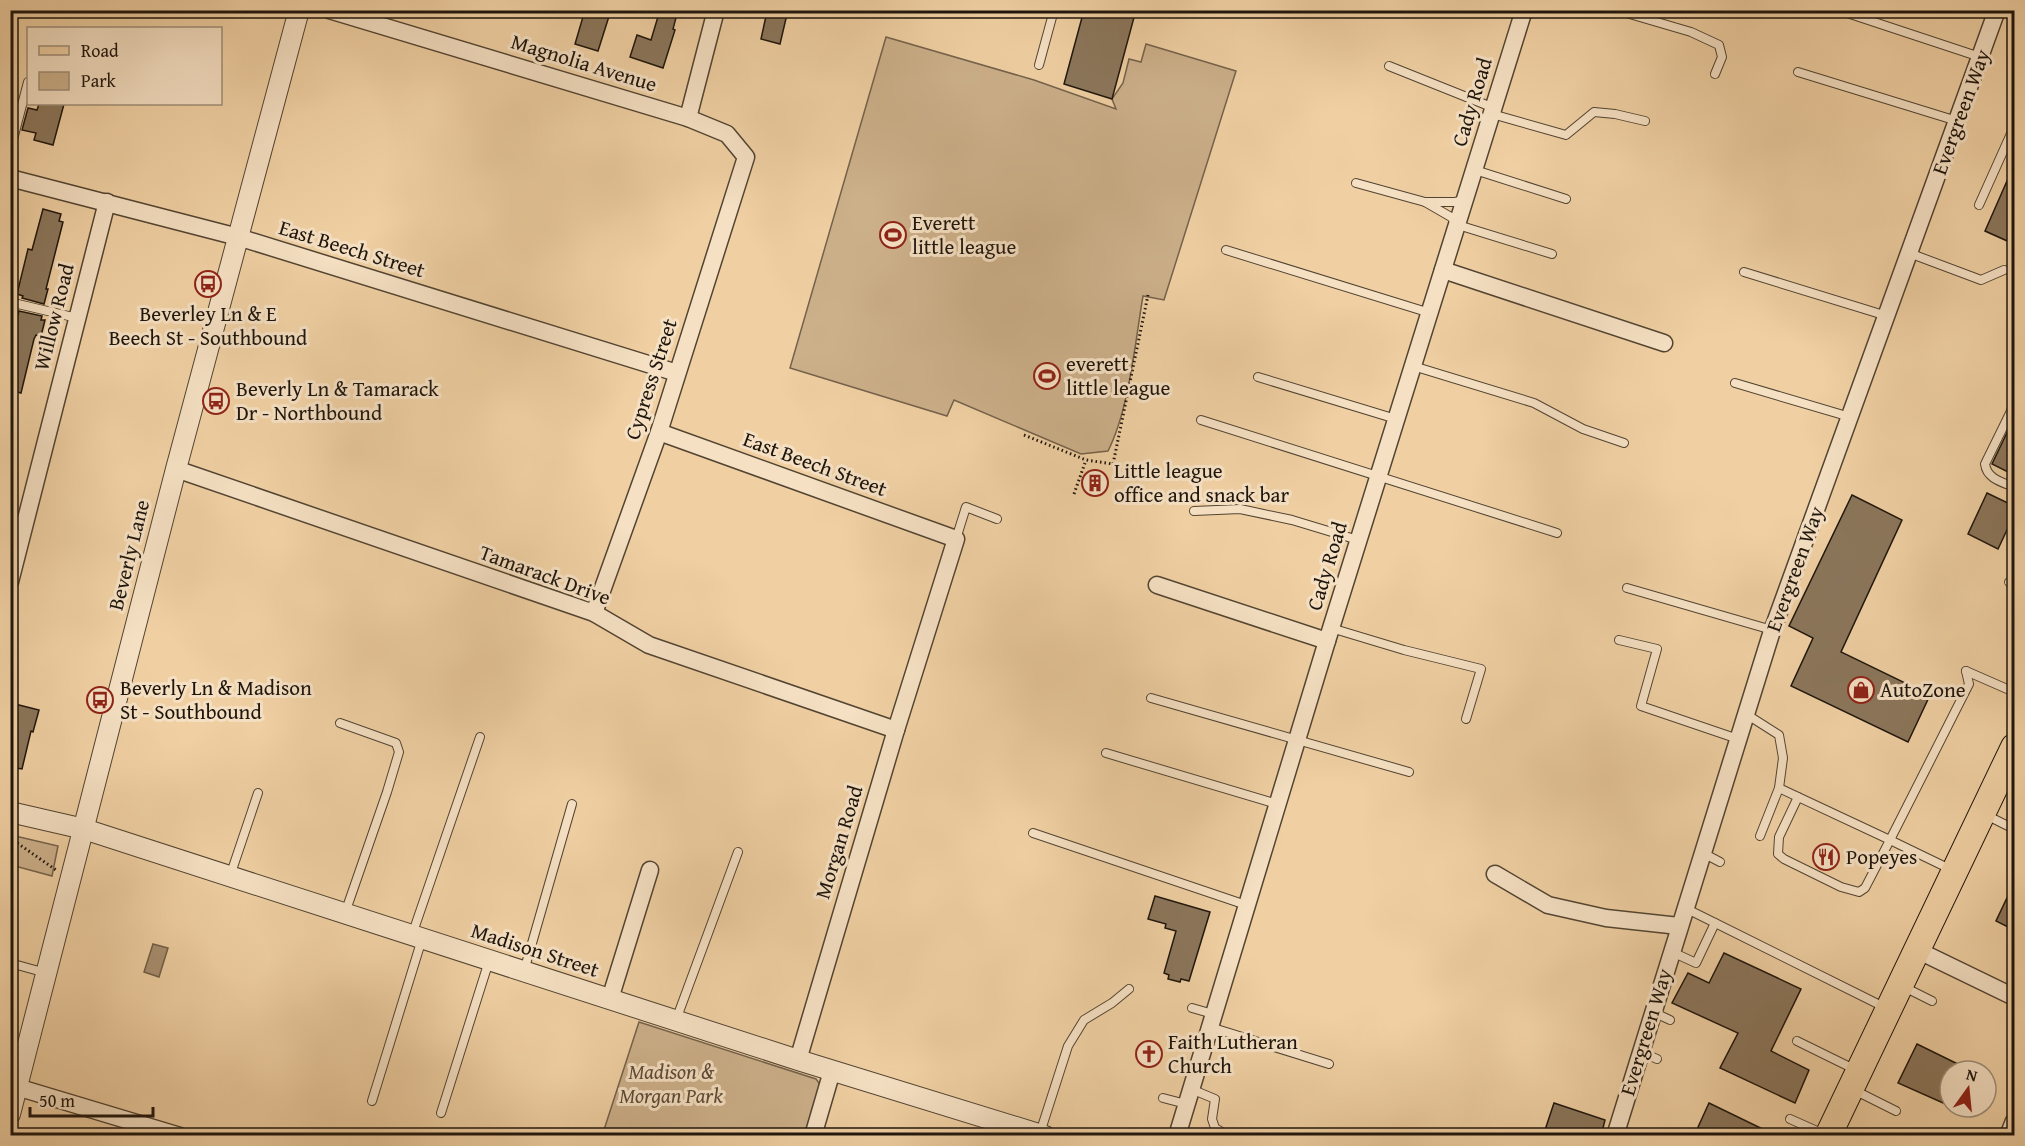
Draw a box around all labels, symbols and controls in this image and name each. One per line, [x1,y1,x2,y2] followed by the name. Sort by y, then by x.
[507,26,661,99] street label: Magnolia Avenue
[27,27,222,105] legend
[81,37,119,64] text: Road
[1923,44,1998,179] street label: Evergreen Way
[1443,53,1500,150] street label: Cady Road
[81,67,117,94] text: Park
[912,207,1016,262] place label: Everett little league
[275,212,429,286] street label: East Beech Street
[878,220,908,250] sports icon: Everett little league
[25,259,82,374] street label: Willow Road
[193,269,223,299] bus stop icon: Beverley Ln & E Beech St - Southbound
[109,298,308,353] place label: Beverley Ln & E Beech St - Southbound
[616,314,685,443] street label: Cypress Street
[1066,348,1170,403] place label: everett little league
[1032,361,1062,391] sports icon: everett little league
[236,373,439,428] place label: Beverly Ln & Tamarack Dr - Northbound
[201,386,231,416] bus stop icon: Beverly Ln & Tamarack Dr - Northbound
[739,423,892,504] street label: East Beech Street
[1114,455,1290,510] place label: Little league office and snack bar
[1080,468,1110,498] building icon: Little league office and snack bar
[100,496,157,613] street label: Beverly Lane
[1757,501,1832,636] street label: Evergreen Way
[1298,517,1355,614] street label: Cady Road
[475,536,615,613] street label: Tamarack Drive
[120,672,312,727] place label: Beverly Ln & Madison St - Southbound
[1880,674,1966,705] place label: AutoZone
[1846,675,1876,705] shop icon: AutoZone
[85,685,115,715] bus stop icon: Beverly Ln & Madison St - Southbound
[807,780,871,902] street label: Morgan Road
[1846,841,1917,872] place label: Popeyes
[1811,842,1841,872] restaurant icon: Popeyes
[467,914,604,985] street label: Madison Street
[1611,964,1680,1099] street label: Evergreen Way
[1168,1026,1298,1081] place label: Faith Lutheran Church
[1134,1039,1164,1069] church icon: Faith Lutheran Church
[619,1056,723,1111] park label: Madison & Morgan Park
[1938,1059,1998,1119] north arrow
[1964,1062,1980,1088] text: N
[30,1080,153,1118] scale bar
[39,1087,75,1114] text: 50 m

